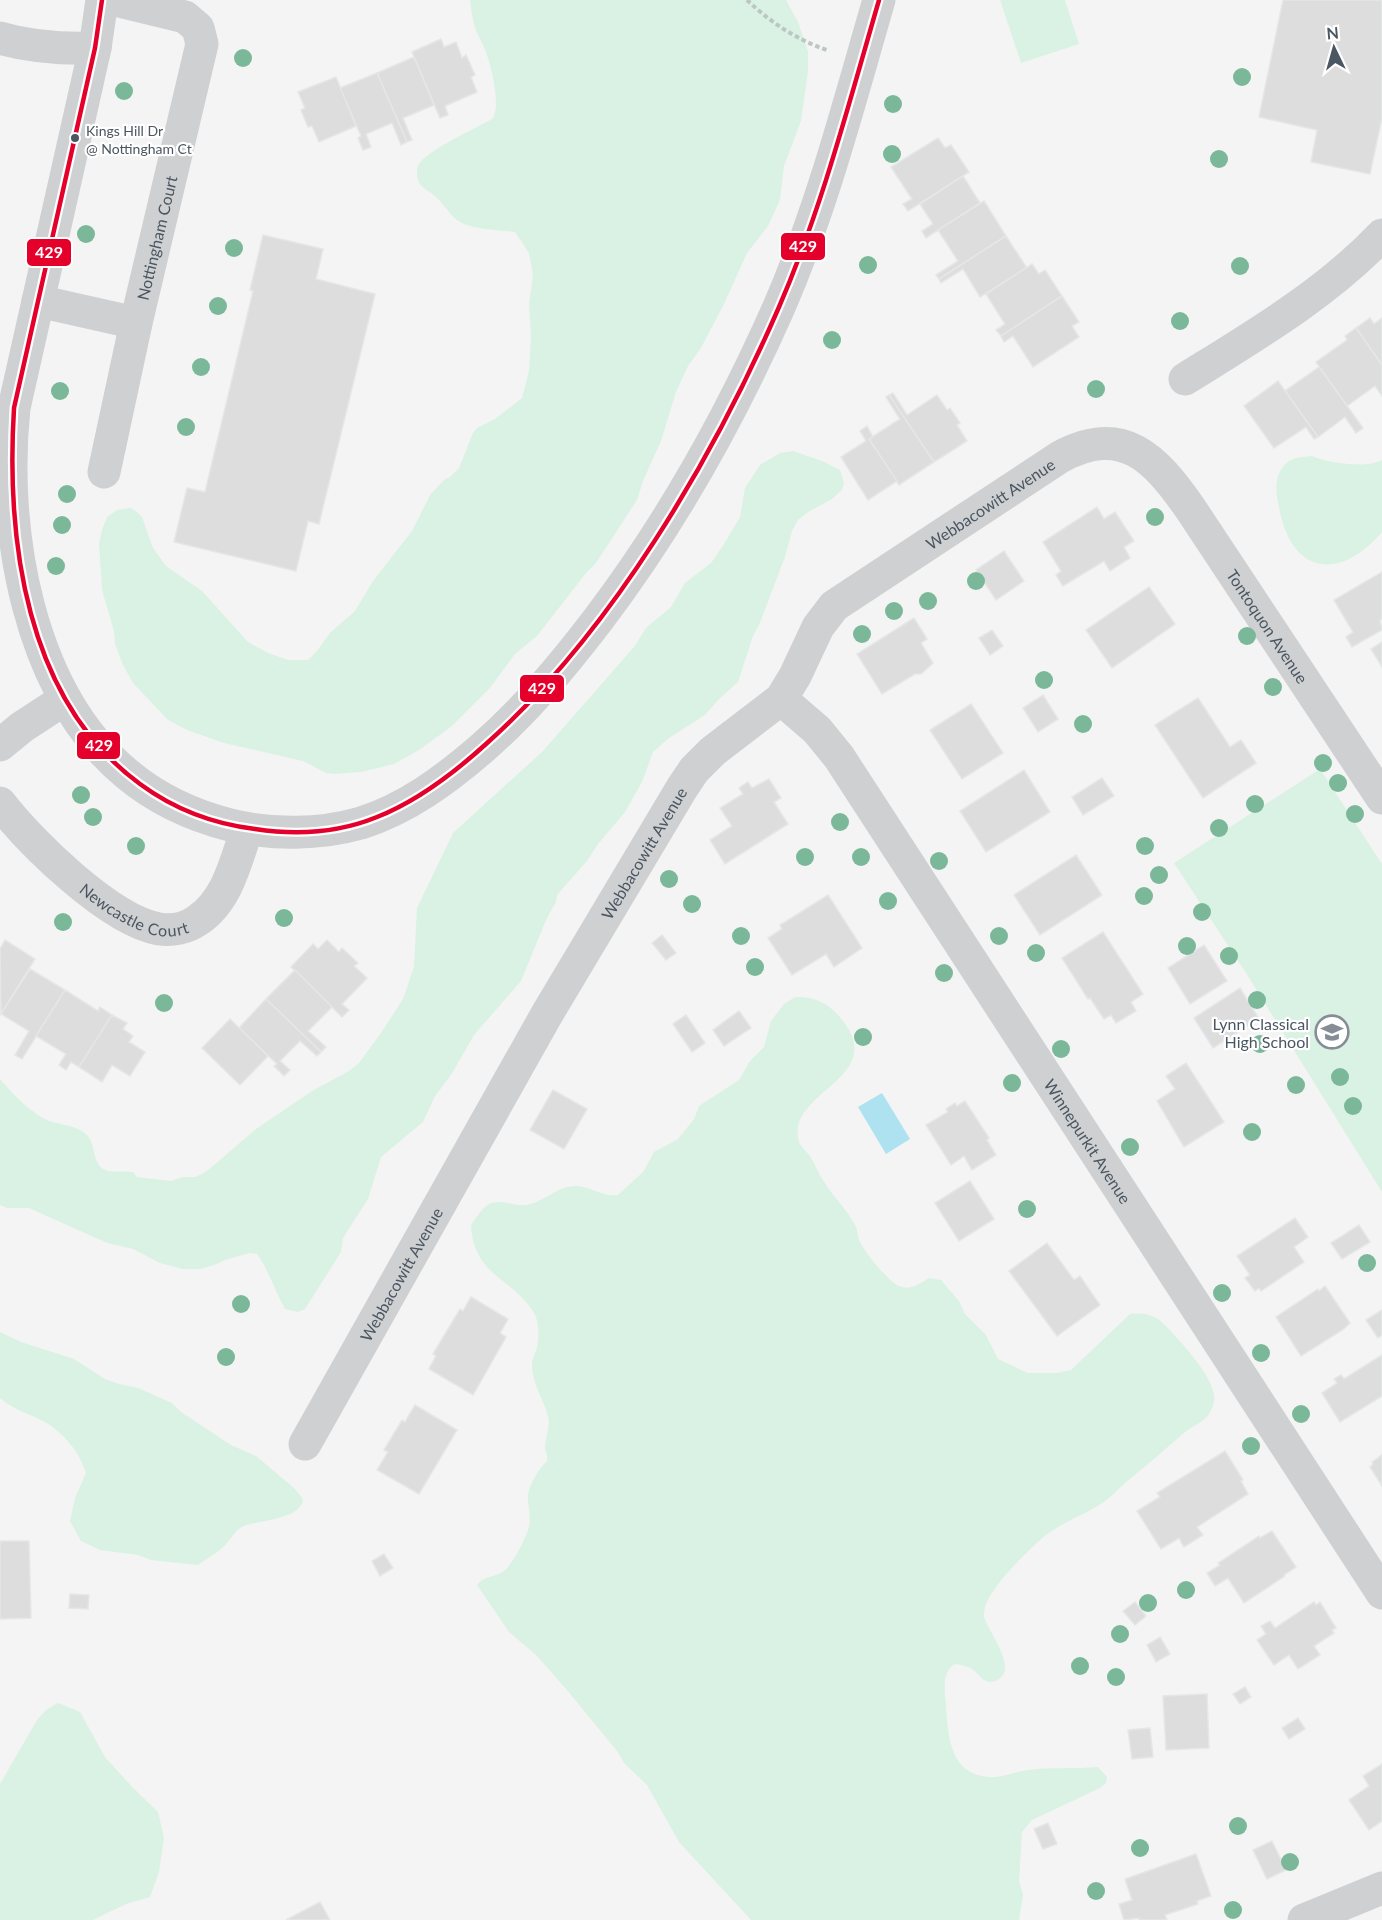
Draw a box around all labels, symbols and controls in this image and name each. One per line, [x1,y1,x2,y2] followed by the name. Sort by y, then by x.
[1304,18,1364,78] north arrow
[1326,23,1340,43] text: N
[86,122,192,157] place label: Kings Hill Dr @ Nottingham Ct
[69,132,81,144] marker: Kings Hill Dr @ Nottingham Ct
[132,173,180,302] street label: Nottingham Court
[780,232,826,261] line badge: 429
[789,236,817,255] text: 429
[26,238,72,267] line badge: 429
[35,242,63,261] text: 429
[922,454,1058,553] street label: Webbacowitt Avenue
[1223,565,1313,686] street label: Tontoquon Avenue
[519,674,565,703] line badge: 429
[528,678,556,697] text: 429
[76,731,121,760] line badge: 429
[85,735,113,754] text: 429
[596,784,690,922] street label: Webbacowitt Avenue
[77,879,191,939] street label: Newcastle Court
[1213,1014,1309,1051] place label: Lynn Classical High School
[1314,1014,1350,1050] school or university icon: Lynn Classical High School
[1041,1075,1136,1207] street label: Winnepurkit Avenue
[355,1204,446,1344] street label: Webbacowitt Avenue

